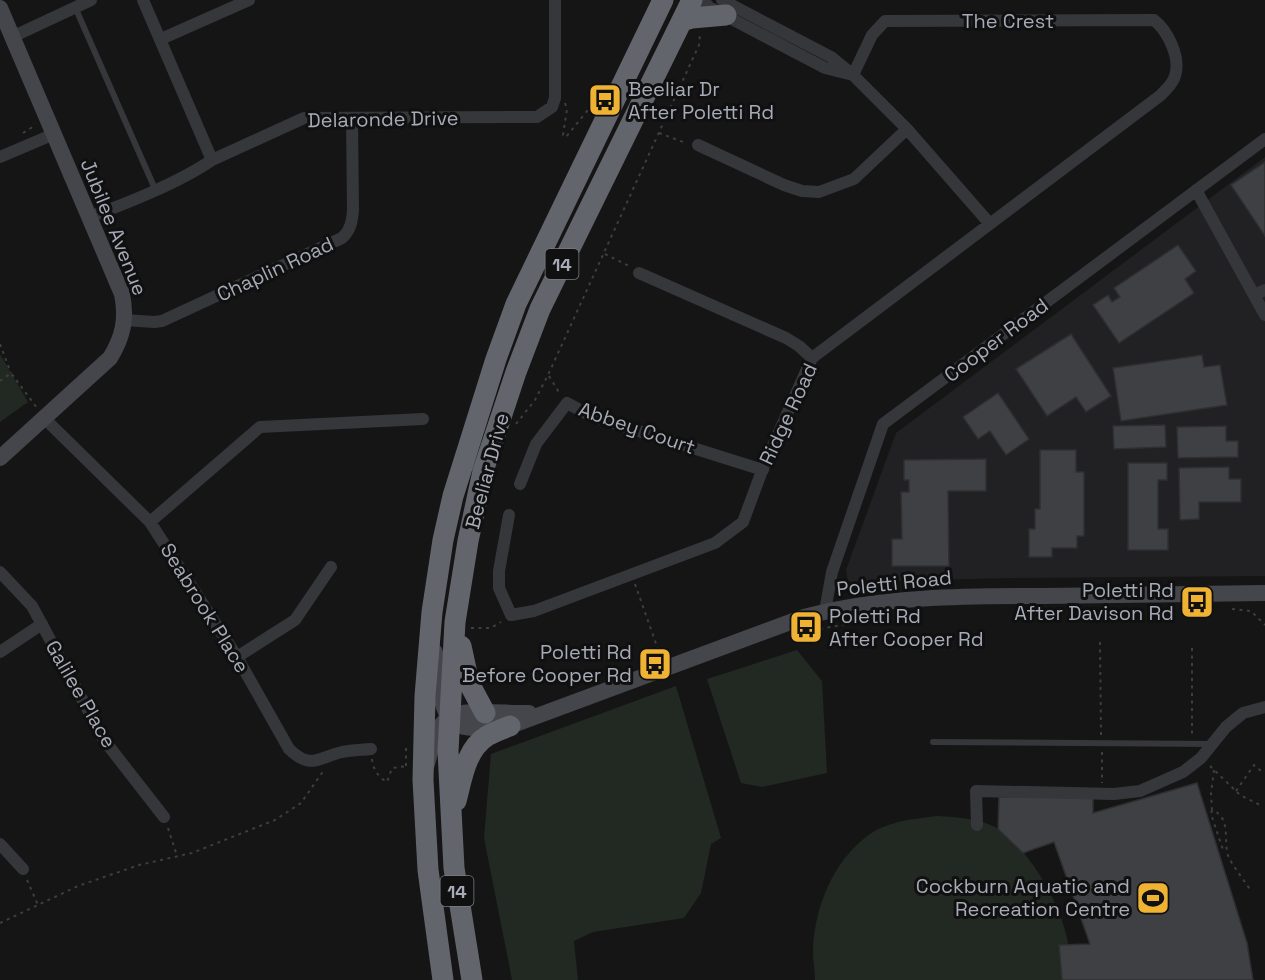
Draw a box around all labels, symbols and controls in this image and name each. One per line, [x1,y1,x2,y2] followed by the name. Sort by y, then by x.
[962,8,1054,34] street label: The Crest
[628,76,774,125] place label: Beeliar Dr After Poletti Rd
[587,82,623,118] bus stop icon: Beeliar Dr After Poletti Rd
[307,105,459,133] street label: Delaronde Drive
[75,155,153,299] street label: Jubilee Avenue
[213,231,337,307] street label: Chaplin Road
[546,249,578,279] road number: 14
[939,292,1053,388] street label: Cooper Road
[753,359,823,469] street label: Ridge Road
[575,396,699,460] street label: Abbey Court
[459,410,515,532] street label: Beeliar Drive
[155,538,255,678] street label: Seabrook Place
[835,564,953,602] street label: Poletti Road
[1014,577,1174,626] place label: Poletti Rd After Davison Rd
[1179,584,1215,620] bus stop icon: Poletti Rd After Davison Rd
[829,603,984,652] place label: Poletti Rd After Cooper Rd
[788,609,824,645] bus stop icon: Poletti Rd After Cooper Rd
[40,635,122,753] street label: Galilee Place
[462,639,632,688] place label: Poletti Rd Before Cooper Rd
[637,646,673,682] bus stop icon: Poletti Rd Before Cooper Rd
[916,873,1130,922] place label: Cockburn Aquatic and Recreation Centre
[440,876,474,906] road number: 14
[1135,880,1171,916] sports icon: Cockburn Aquatic and Recreation Centre

